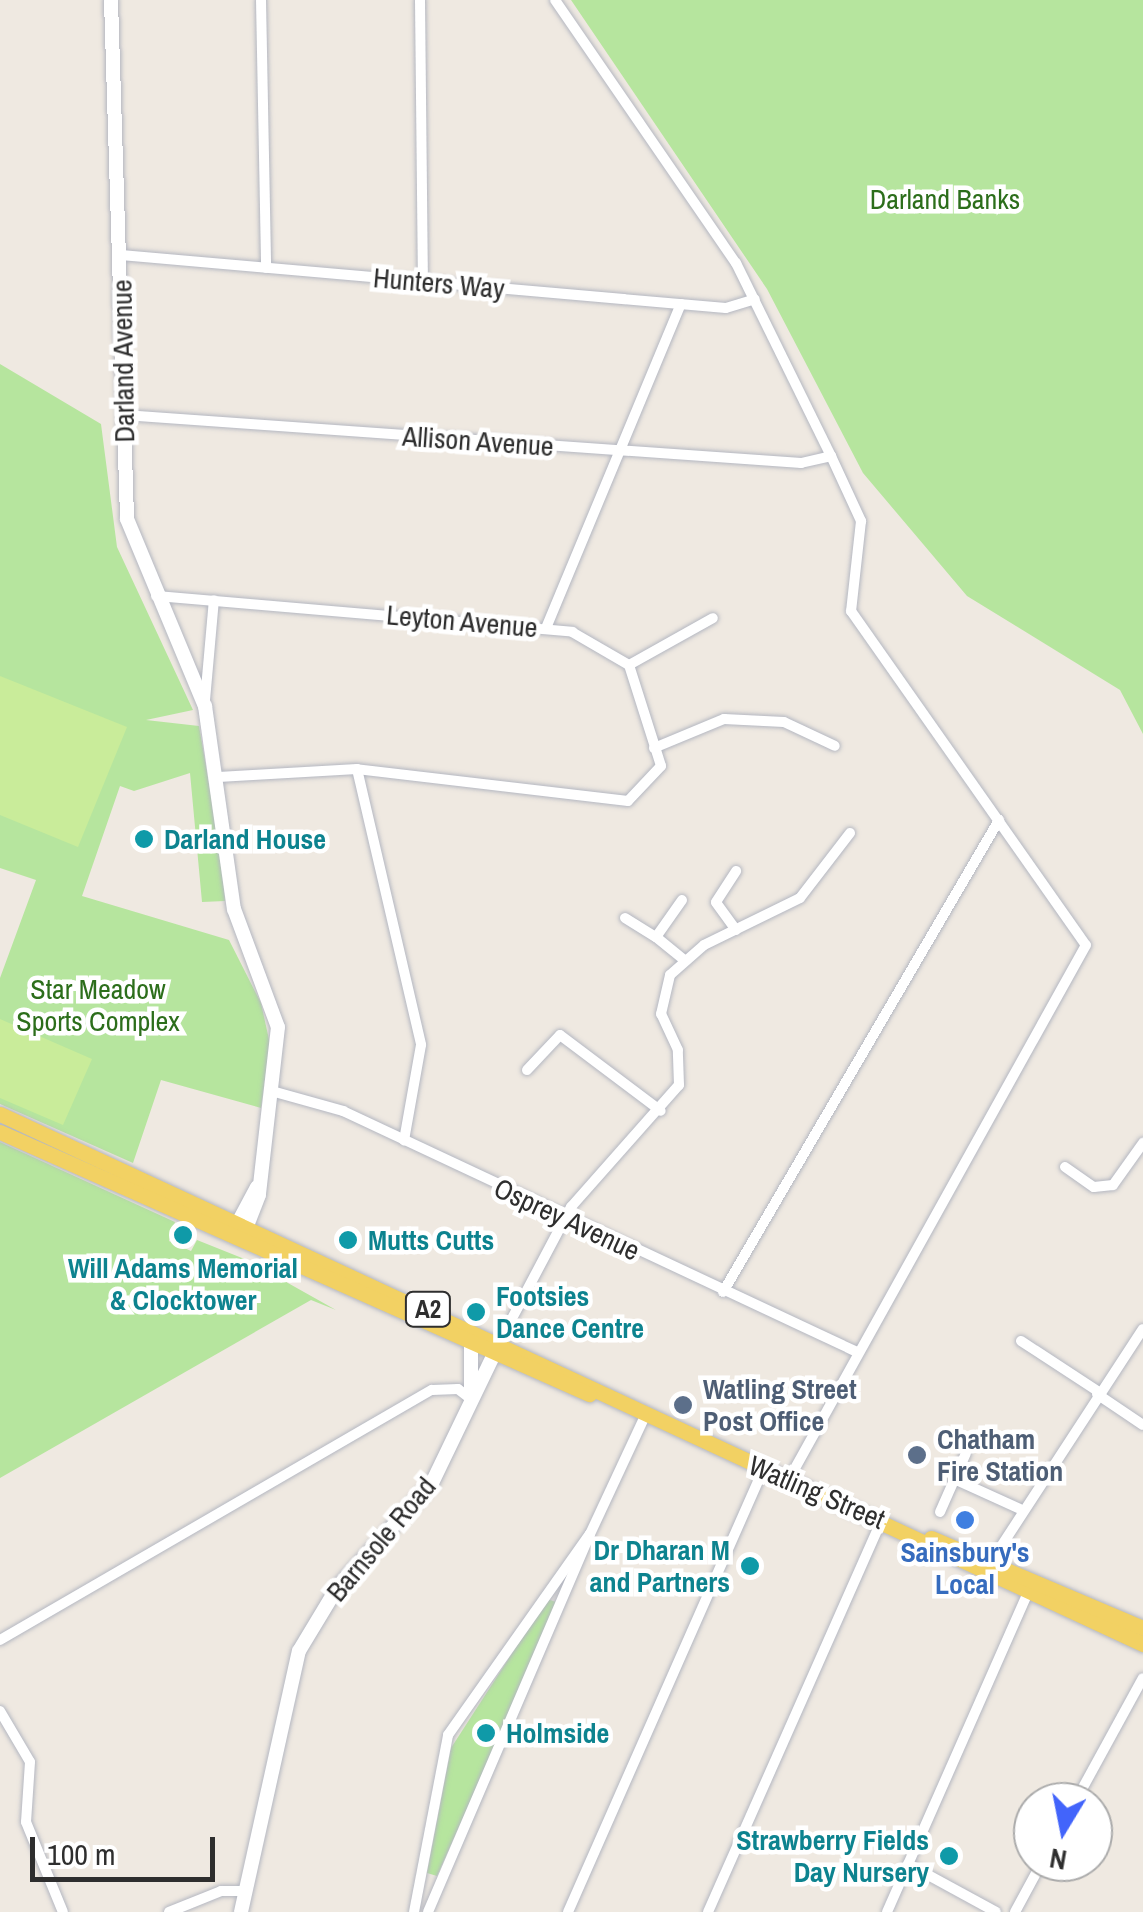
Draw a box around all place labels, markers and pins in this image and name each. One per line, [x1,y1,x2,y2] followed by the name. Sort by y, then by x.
[164,822,326,856] place label: Darland House
[133,828,155,850] marker: Darland House
[368,1223,494,1257] place label: Mutts Cutts
[172,1224,194,1246] marker: Will Adams Memorial & Clocktower
[337,1229,359,1251] marker: Mutts Cutts
[68,1251,298,1317] place label: Will Adams Memorial & Clocktower
[496,1279,644,1345] place label: Footsies Dance Centre
[465,1301,487,1323] marker: Footsies Dance Centre
[703,1372,857,1438] place label: Watling Street Post Office
[672,1394,694,1416] marker: Watling Street Post Office
[937,1422,1063,1488] place label: Chatham Fire Station
[906,1444,928,1466] marker: Chatham Fire Station
[954,1509,976,1531] marker: Sainsbury's Local
[590,1533,730,1599] place label: Dr Dharan M and Partners
[900,1535,1030,1601] place label: Sainsbury's Local
[739,1555,761,1577] marker: Dr Dharan M and Partners
[506,1716,609,1750] place label: Holmside
[475,1722,497,1744] marker: Holmside
[736,1823,929,1889] place label: Strawberry Fields Day Nursery
[938,1845,960,1867] marker: Strawberry Fields Day Nursery

